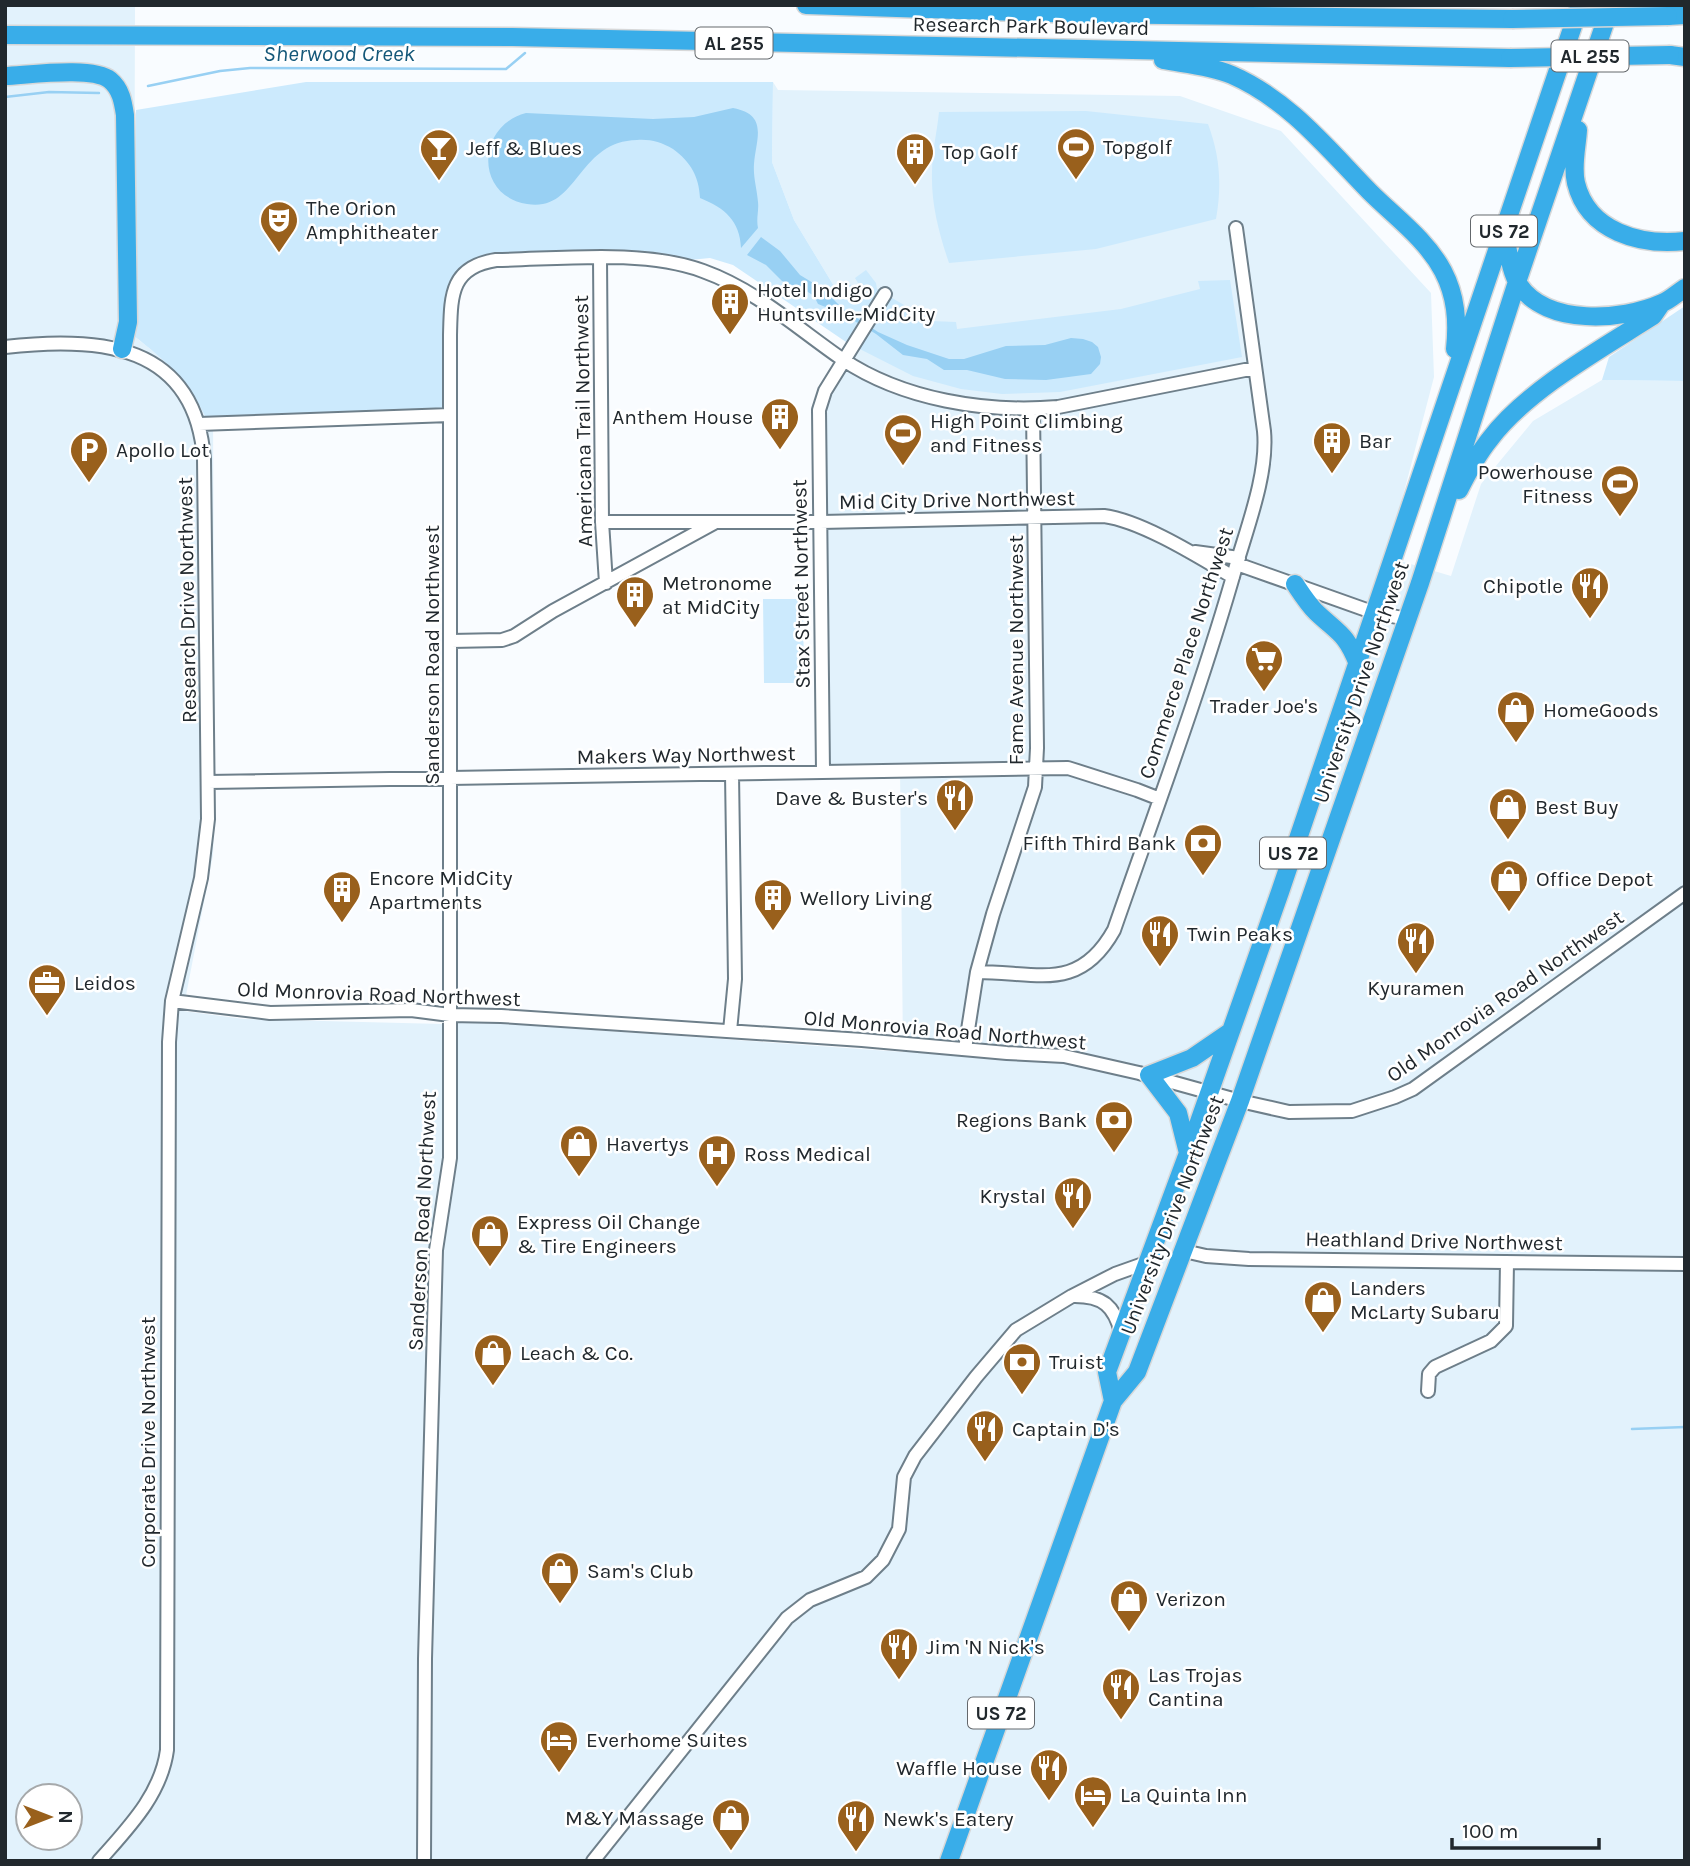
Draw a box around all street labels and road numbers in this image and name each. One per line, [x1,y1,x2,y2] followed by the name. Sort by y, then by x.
[912,12,1150,40] street label: Research Park Boulevard
[696,28,772,58] road number: AL 255
[1552,40,1628,72] road number: AL 255
[1471,216,1537,246] road number: US 72
[569,295,597,547] street label: Americana Trail Northwest
[173,477,201,723] street label: Research Drive Northwest
[787,479,815,689] street label: Stax Street Northwest
[839,486,1075,514] street label: Mid City Drive Northwest
[1134,524,1238,782] street label: Commerce Place Northwest
[420,525,444,785] street label: Sanderson Road Northwest
[1004,535,1028,765] street label: Fame Avenue Northwest
[1308,558,1414,806] street label: University Drive Northwest
[576,741,796,769] street label: Makers Way Northwest
[1260,838,1326,868] road number: US 72
[1382,905,1628,1087] street label: Old Monrovia Road Northwest
[237,977,521,1011] street label: Old Monrovia Road Northwest
[803,1006,1087,1054] street label: Old Monrovia Road Northwest
[403,1090,441,1352] street label: Sanderson Road Northwest
[1115,1092,1229,1338] street label: University Drive Northwest
[1305,1227,1563,1255] street label: Heathland Drive Northwest
[136,1316,160,1568] street label: Corporate Drive Northwest
[968,1698,1034,1728] road number: US 72

